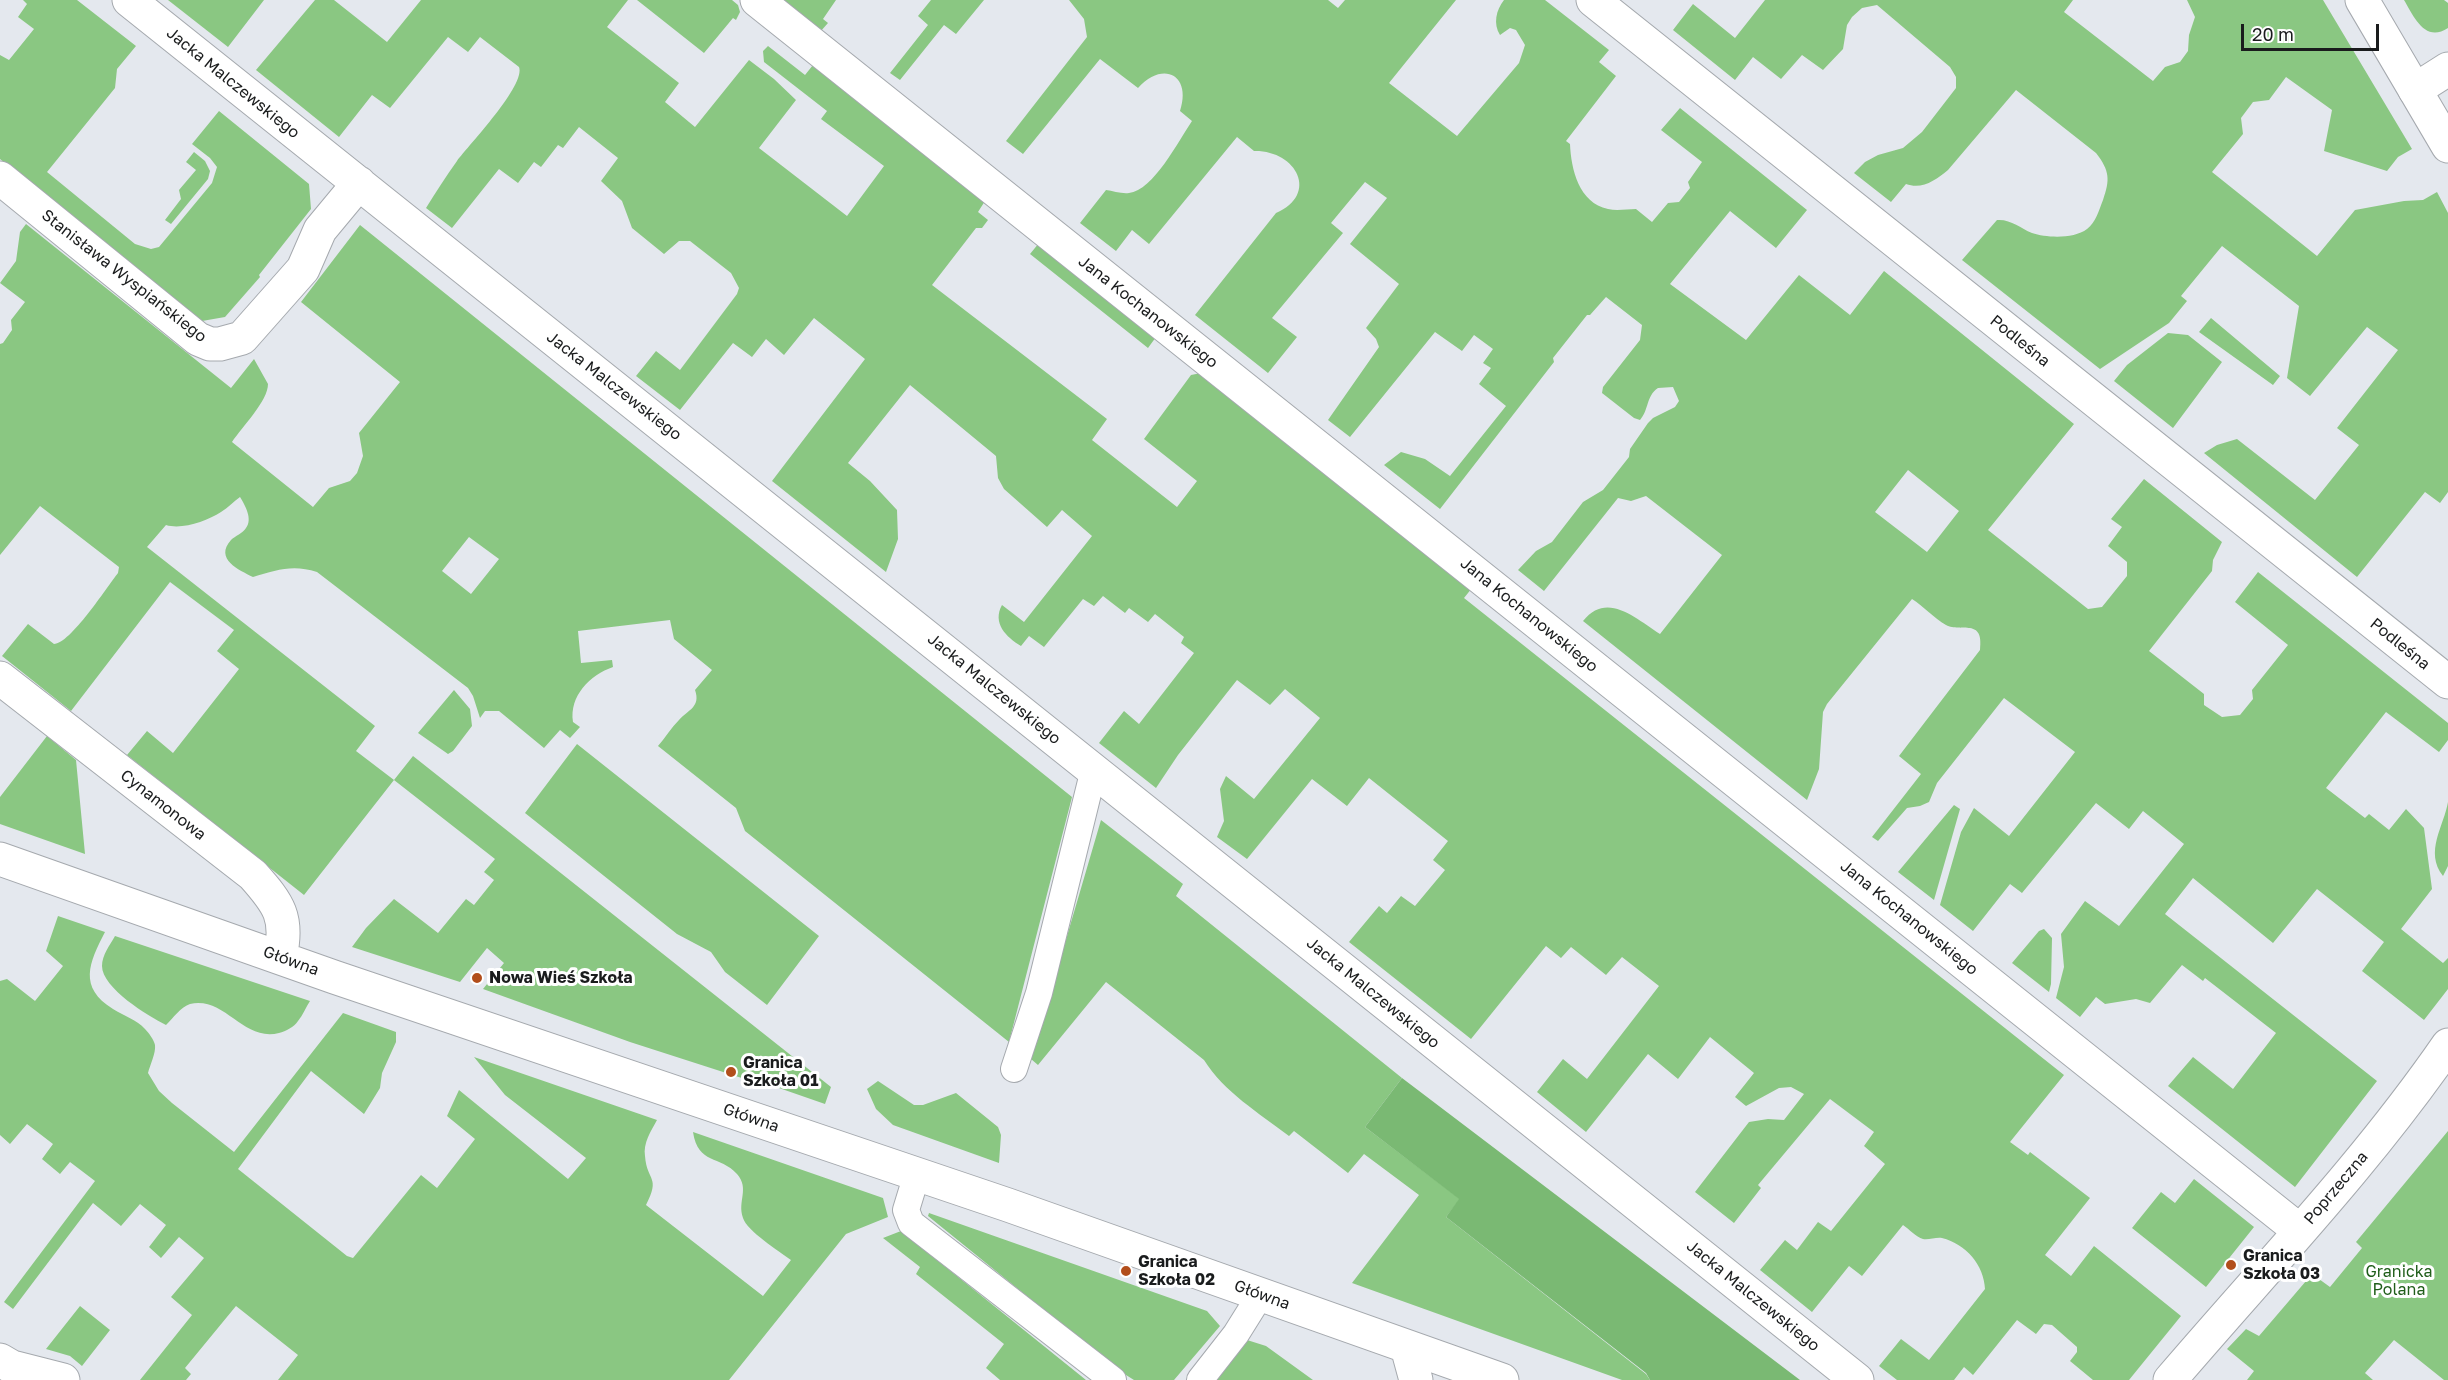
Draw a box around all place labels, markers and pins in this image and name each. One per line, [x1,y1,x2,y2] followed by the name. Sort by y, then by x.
[489,968,632,988] place label: Nowa Wieś Szkoła
[470,971,484,985] marker: Nowa Wieś Szkoła
[743,1053,819,1091] place label: Granica Szkoła 01
[724,1065,738,1079] marker: Granica Szkoła 01
[2243,1246,2320,1284] place label: Granica Szkoła 03
[1138,1252,1215,1290] place label: Granica Szkoła 02
[2224,1258,2238,1272] marker: Granica Szkoła 03
[1119,1264,1133,1278] marker: Granica Szkoła 02

